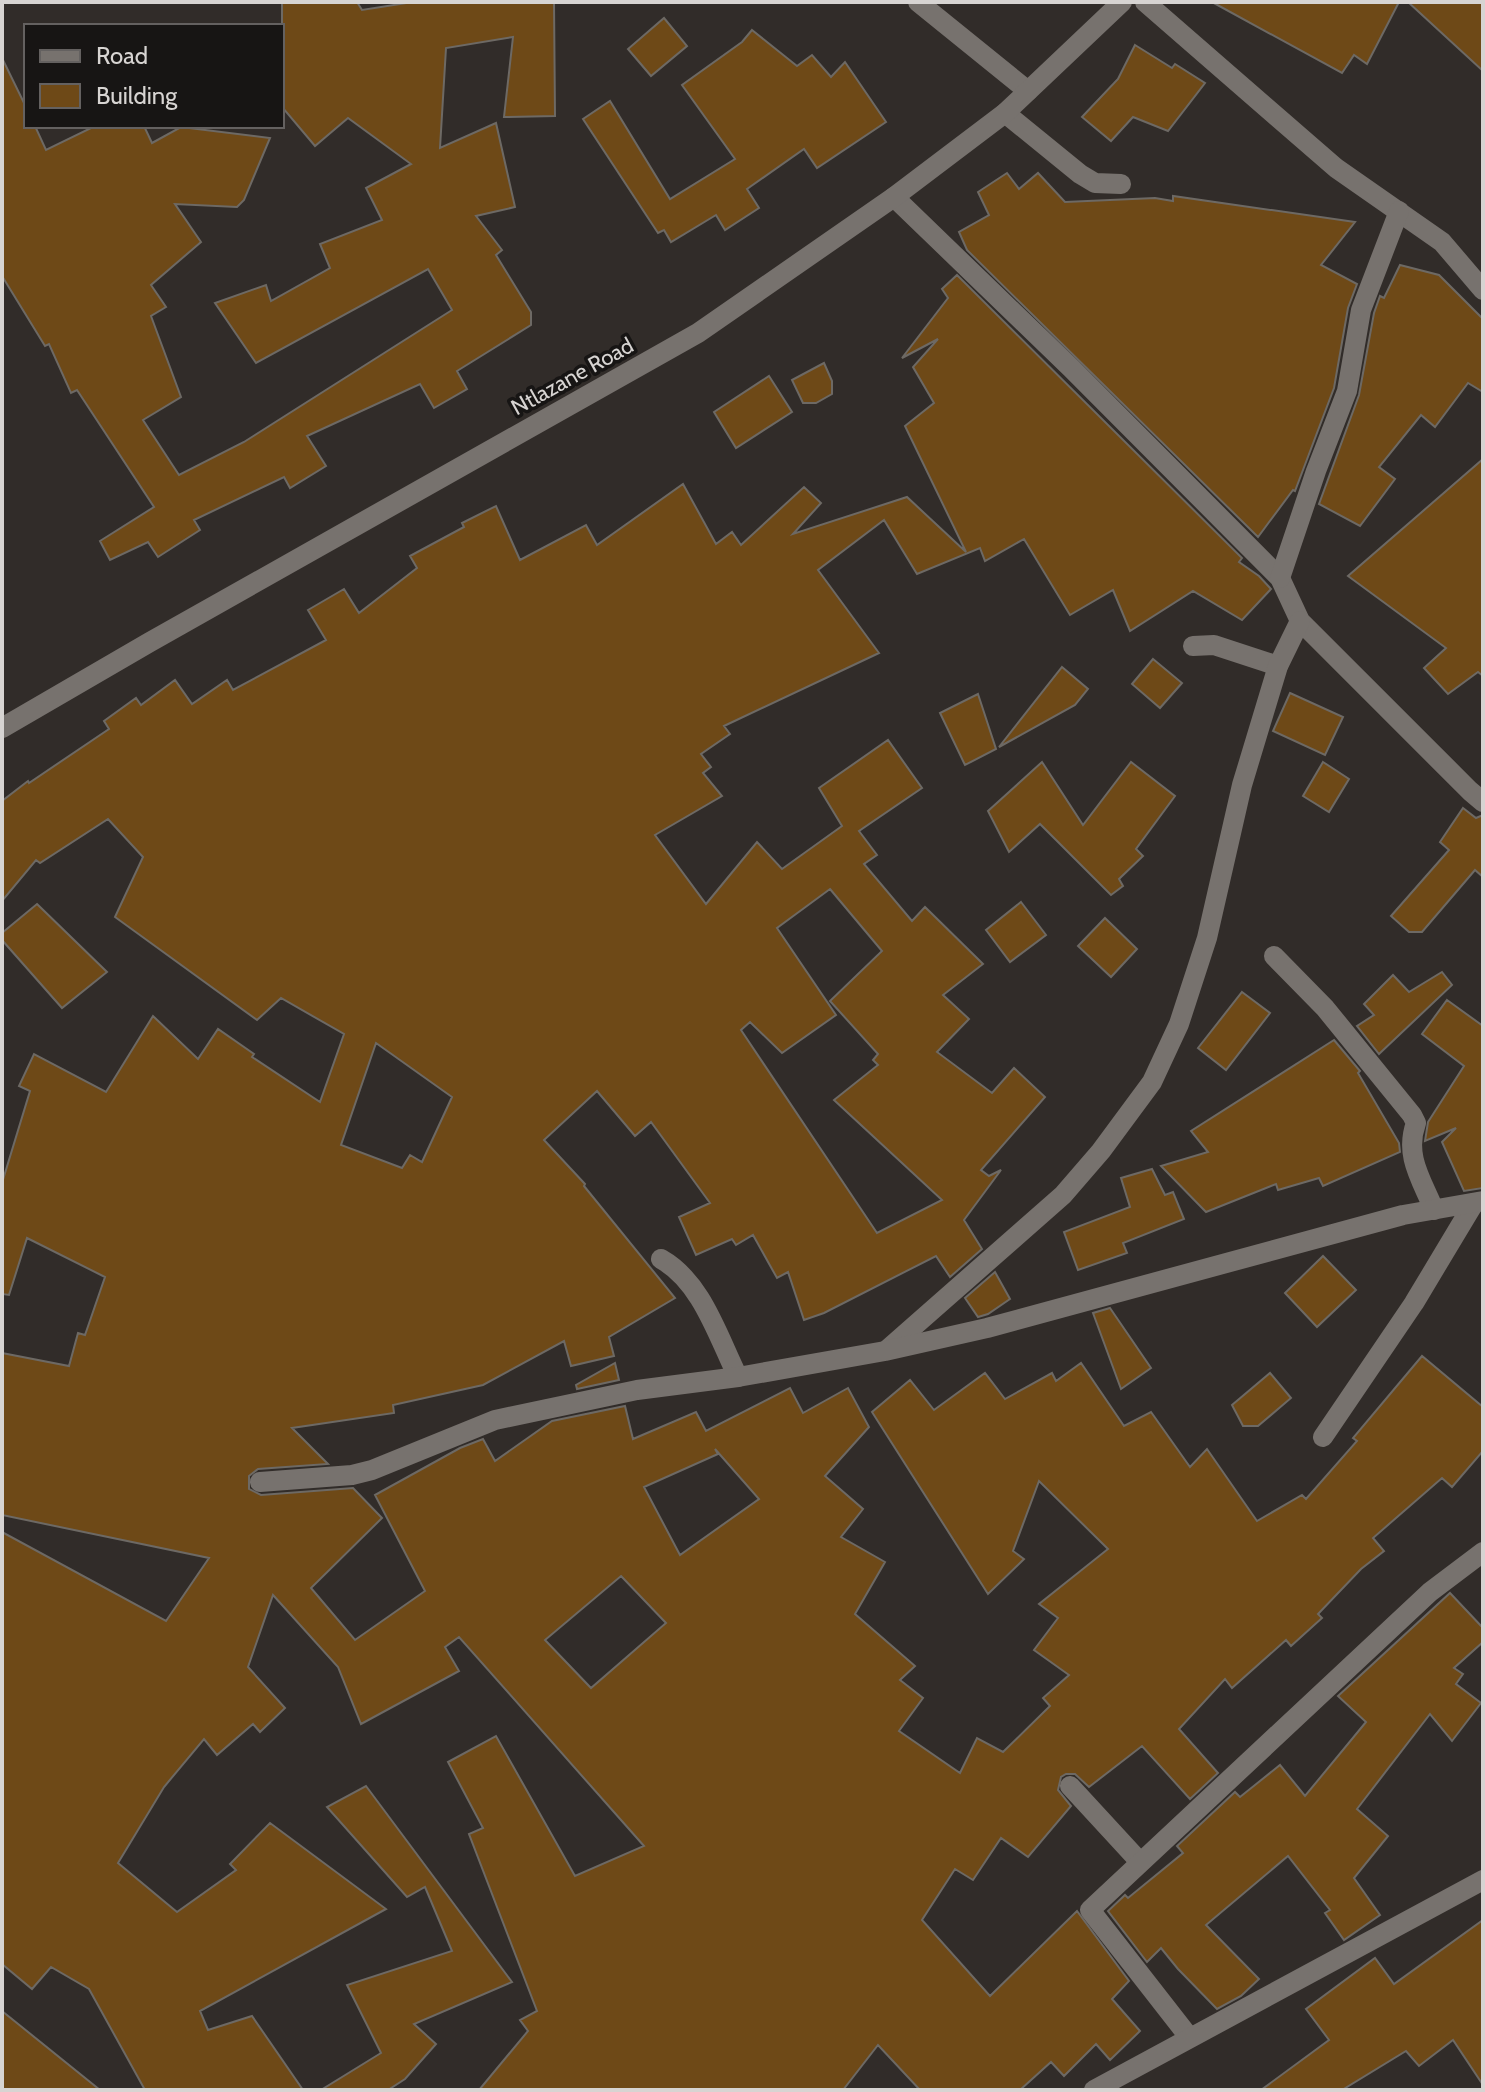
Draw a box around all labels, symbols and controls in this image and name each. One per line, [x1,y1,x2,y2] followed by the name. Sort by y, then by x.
[24,24,284,128] legend
[96,41,148,70] text: Road
[96,81,178,110] text: Building
[506,332,638,421] street label: Ntlazane Road

